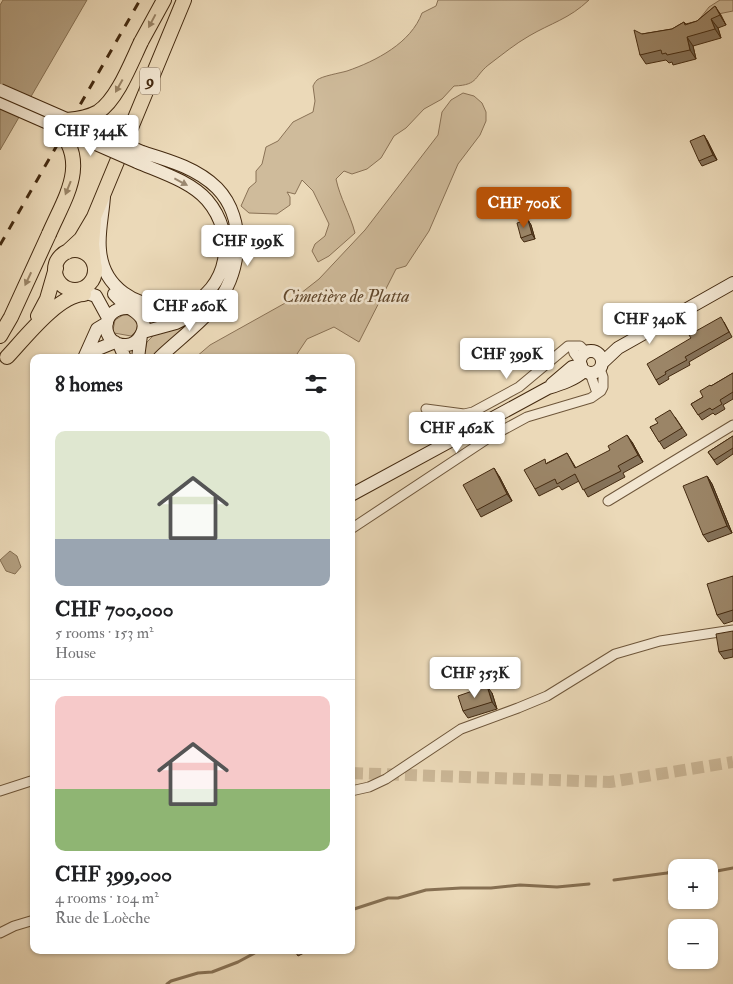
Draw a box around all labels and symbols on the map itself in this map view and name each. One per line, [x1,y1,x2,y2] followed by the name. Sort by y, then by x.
[148,14,157,28] one-way arrow
[140,68,160,94] road number: 9
[115,78,123,93] one-way arrow
[39,114,143,157] pin: CHF 344K
[174,178,189,186] one-way arrow
[64,180,72,195] one-way arrow
[472,186,576,229] pin: CHF 700K
[196,224,300,267] pin: CHF 199K
[24,272,32,286] one-way arrow
[282,285,410,308] park label: Cimetière de Platta
[138,290,242,332] pin: CHF 260K
[598,302,702,345] pin: CHF 340K
[455,338,559,380] pin: CHF 399K
[405,412,509,454] pin: CHF 462K
[423,656,527,699] pin: CHF 353K

